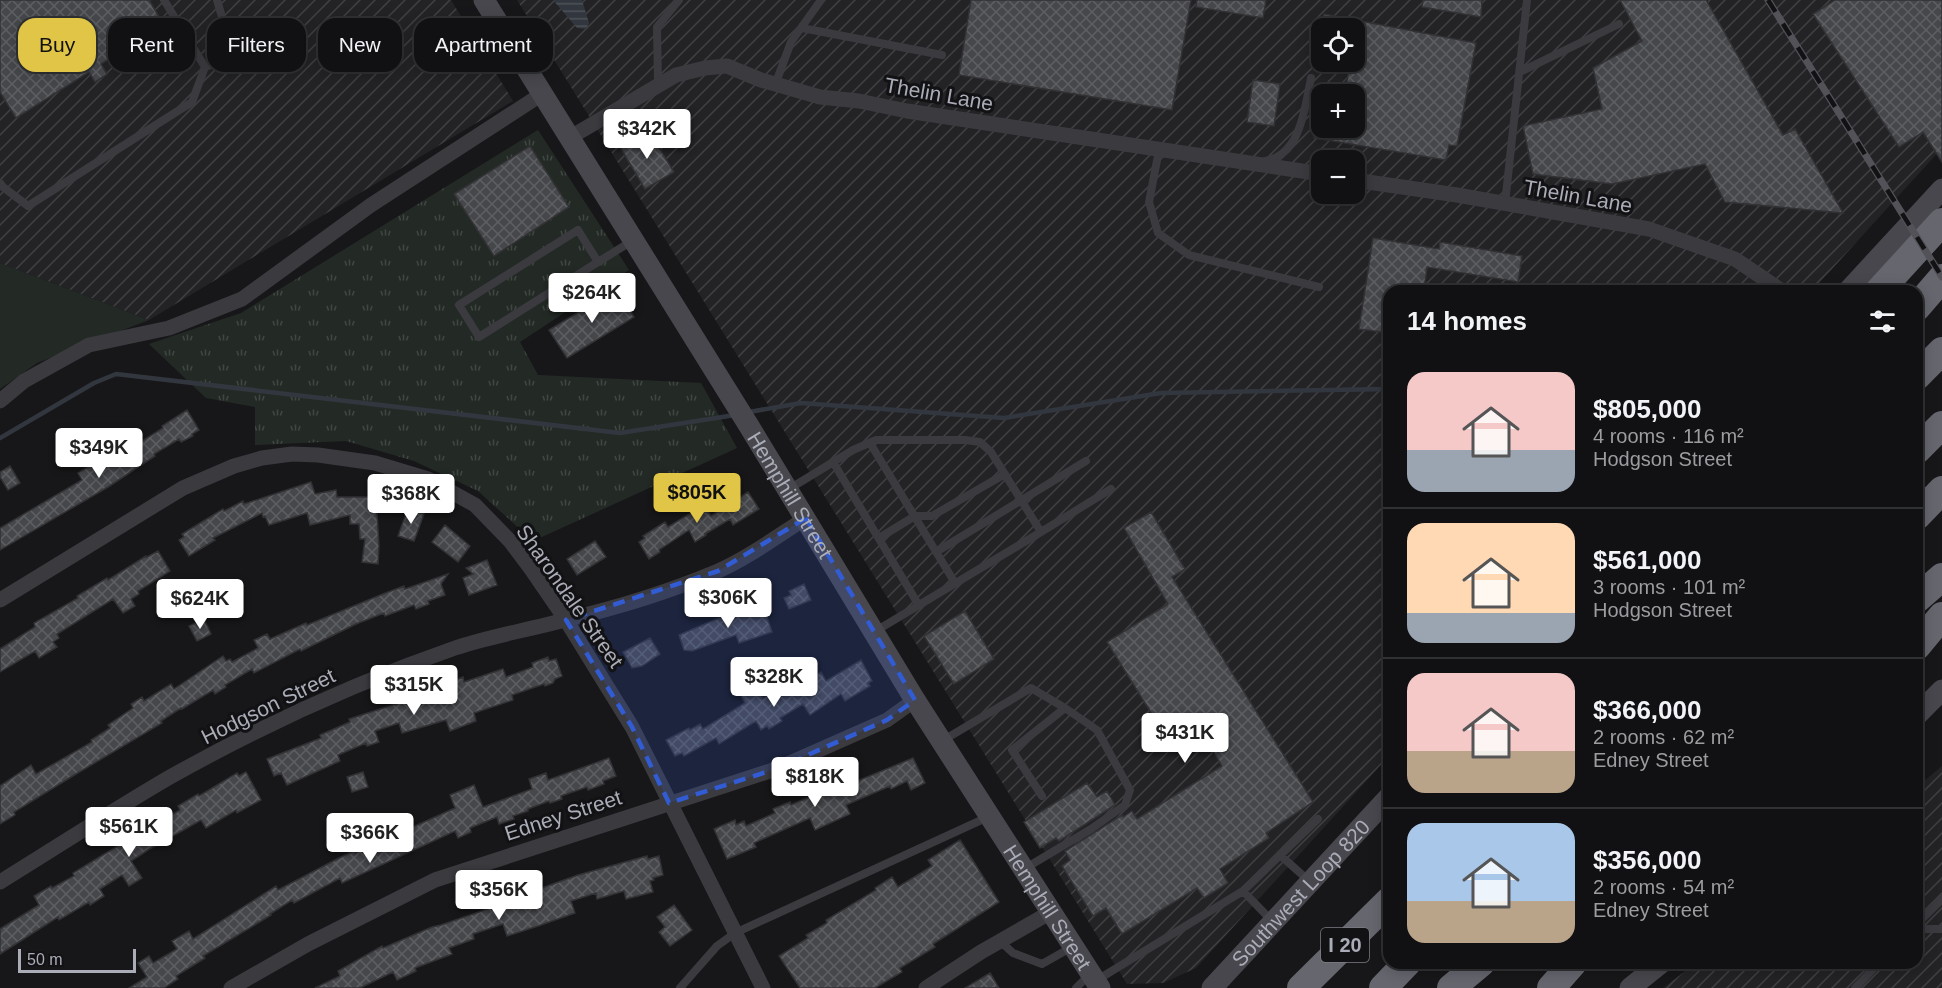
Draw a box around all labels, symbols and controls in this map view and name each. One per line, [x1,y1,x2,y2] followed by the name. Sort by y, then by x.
[18,18,96,72] chip: Buy
[108,18,195,72] chip: Rent
[207,18,306,72] chip: Filters
[318,18,402,72] chip: New
[414,18,553,72] chip: Apartment
[1311,18,1365,204] map controls
[1311,18,1365,72] button: locate
[883,73,995,115] street label: Thelin Lane
[1311,84,1365,138] button: +
[605,109,689,160] pin: $342K
[618,117,676,139] text: $342K
[1311,150,1365,204] button: −
[1522,175,1634,217] street label: Thelin Lane
[550,273,634,324] pin: $264K
[563,281,621,303] text: $264K
[1866,305,1899,338] icon: filters
[1407,306,1527,336] text: 14 homes
[1593,394,1701,424] text: $805,000
[1455,396,1527,468] icon: home
[1593,425,1744,447] text: 4 rooms · 116 m²
[744,427,838,562] street label: Hemphill Street
[57,428,141,479] pin: $349K
[70,436,128,458] text: $349K
[1593,448,1732,470] text: Hodgson Street
[655,473,739,524] pin: $805K
[369,474,453,525] pin: $368K
[668,481,726,503] text: $805K
[382,482,440,504] text: $368K
[512,520,628,672] street label: Sharondale Street
[1593,545,1701,575] text: $561,000
[1455,547,1527,619] icon: home
[1593,576,1745,598] text: 3 rooms · 101 m²
[686,578,770,629] pin: $306K
[158,579,242,630] pin: $624K
[699,586,757,608] text: $306K
[171,587,229,609] text: $624K
[1593,599,1732,621] text: Hodgson Street
[732,657,816,708] pin: $328K
[197,664,339,748] street label: Hodgson Street
[372,665,456,716] pin: $315K
[745,665,803,687] text: $328K
[385,673,443,695] text: $315K
[1593,695,1701,725] text: $366,000
[1455,697,1527,769] icon: home
[1143,713,1227,764] pin: $431K
[1156,721,1214,743] text: $431K
[1593,726,1734,748] text: 2 rooms · 62 m²
[1593,749,1709,771] text: Edney Street
[773,757,857,808] pin: $818K
[786,765,844,787] text: $818K
[502,785,624,845] street label: Edney Street
[87,807,171,858] pin: $561K
[328,813,412,864] pin: $366K
[100,815,158,837] text: $561K
[1227,815,1374,971] street label: Southwest Loop 820
[341,821,399,843] text: $366K
[999,840,1097,974] street label: Hemphill Street
[1593,845,1701,875] text: $356,000
[1455,847,1527,919] icon: home
[457,870,541,921] pin: $356K
[1593,876,1734,898] text: 2 rooms · 54 m²
[470,878,528,900] text: $356K
[1593,899,1709,921] text: Edney Street
[1321,928,1369,962] road number: I 20
[18,946,136,974] scale bar
[27,951,63,968] text: 50 m

